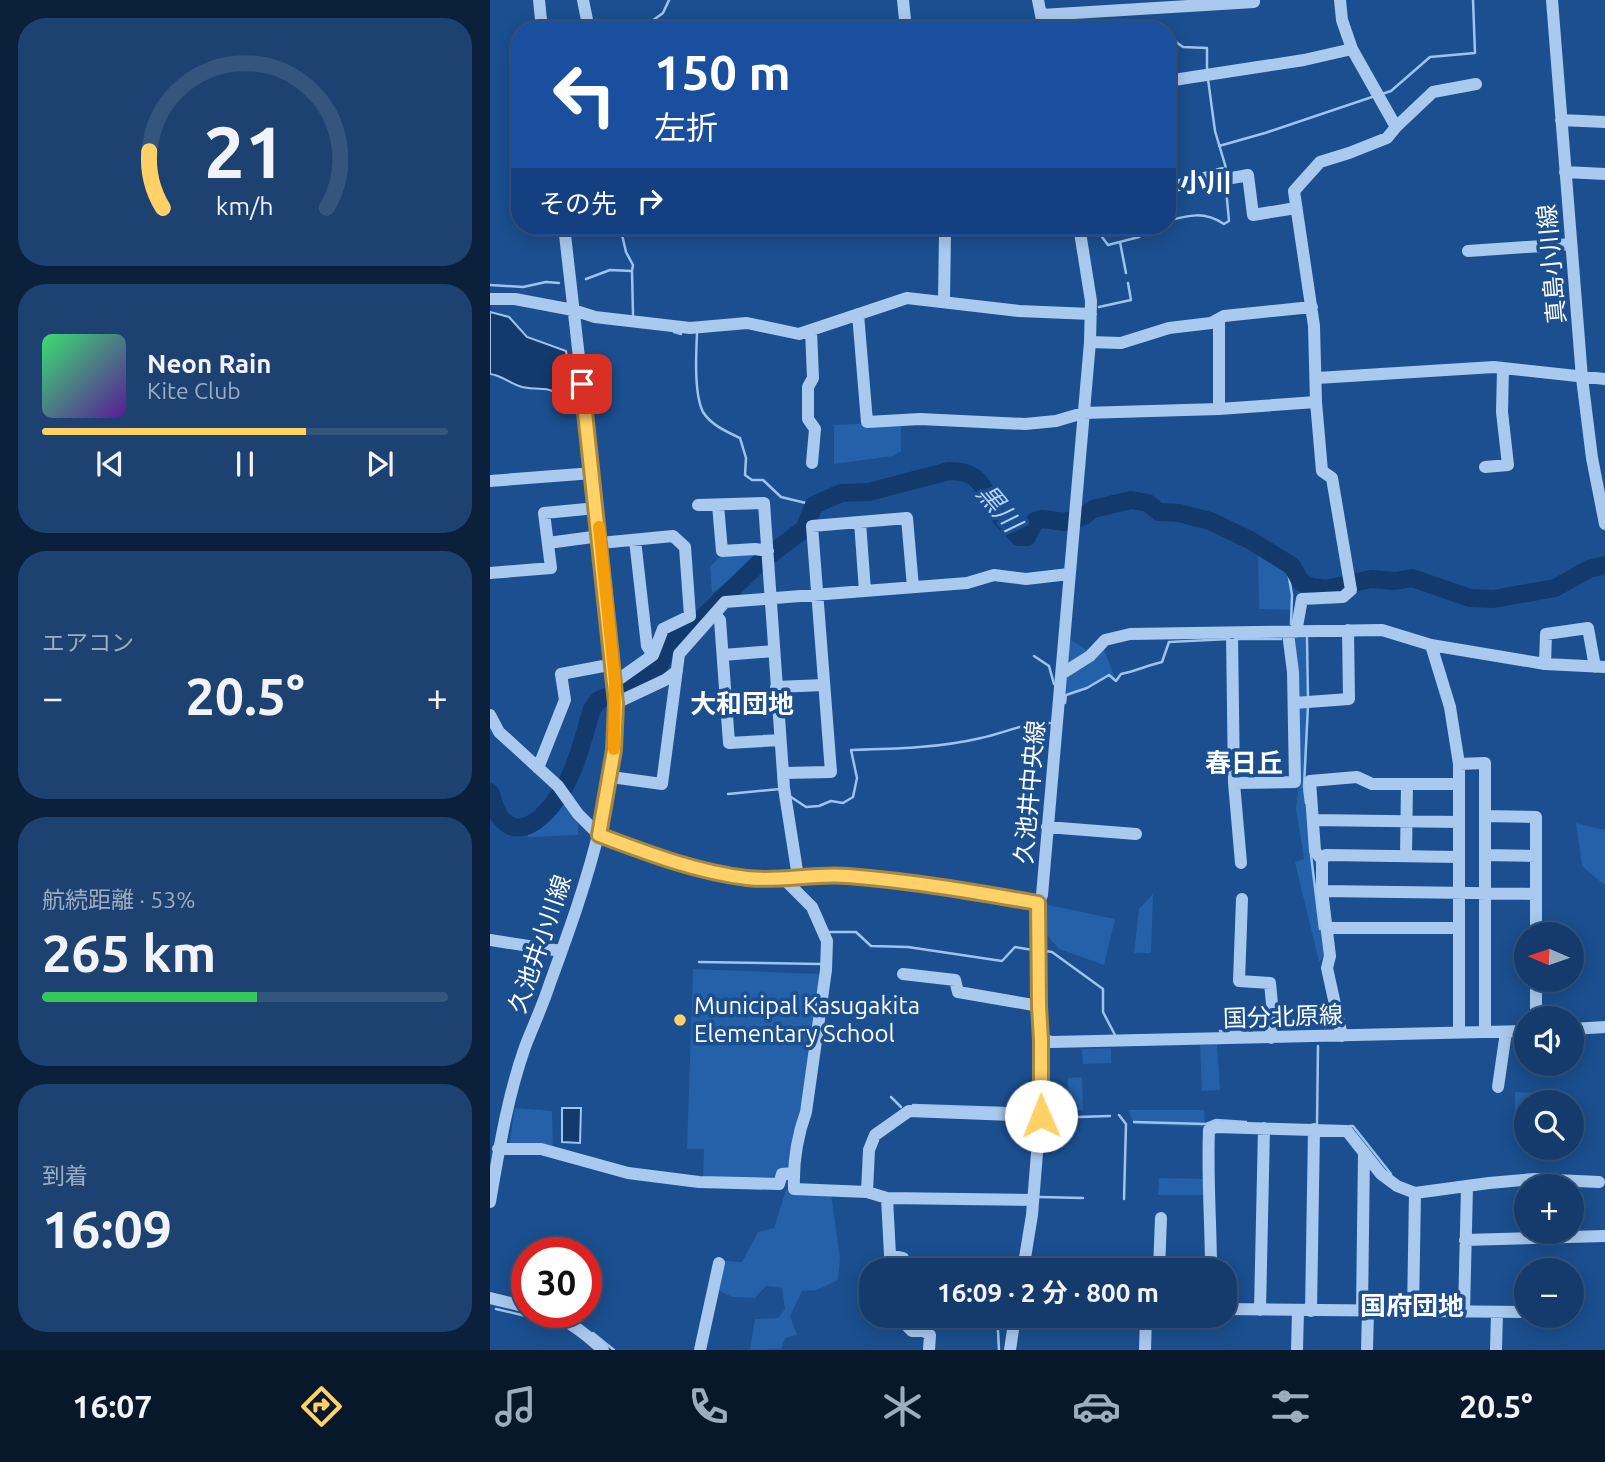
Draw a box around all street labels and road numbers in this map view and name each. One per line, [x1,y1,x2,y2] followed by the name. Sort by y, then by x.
[1533,203,1570,325] street label: 真島小川線
[1010,719,1049,865] street label: 久池井中央線
[503,871,576,1016] street label: 久池井小川線
[1223,1001,1343,1032] street label: 国分北原線

